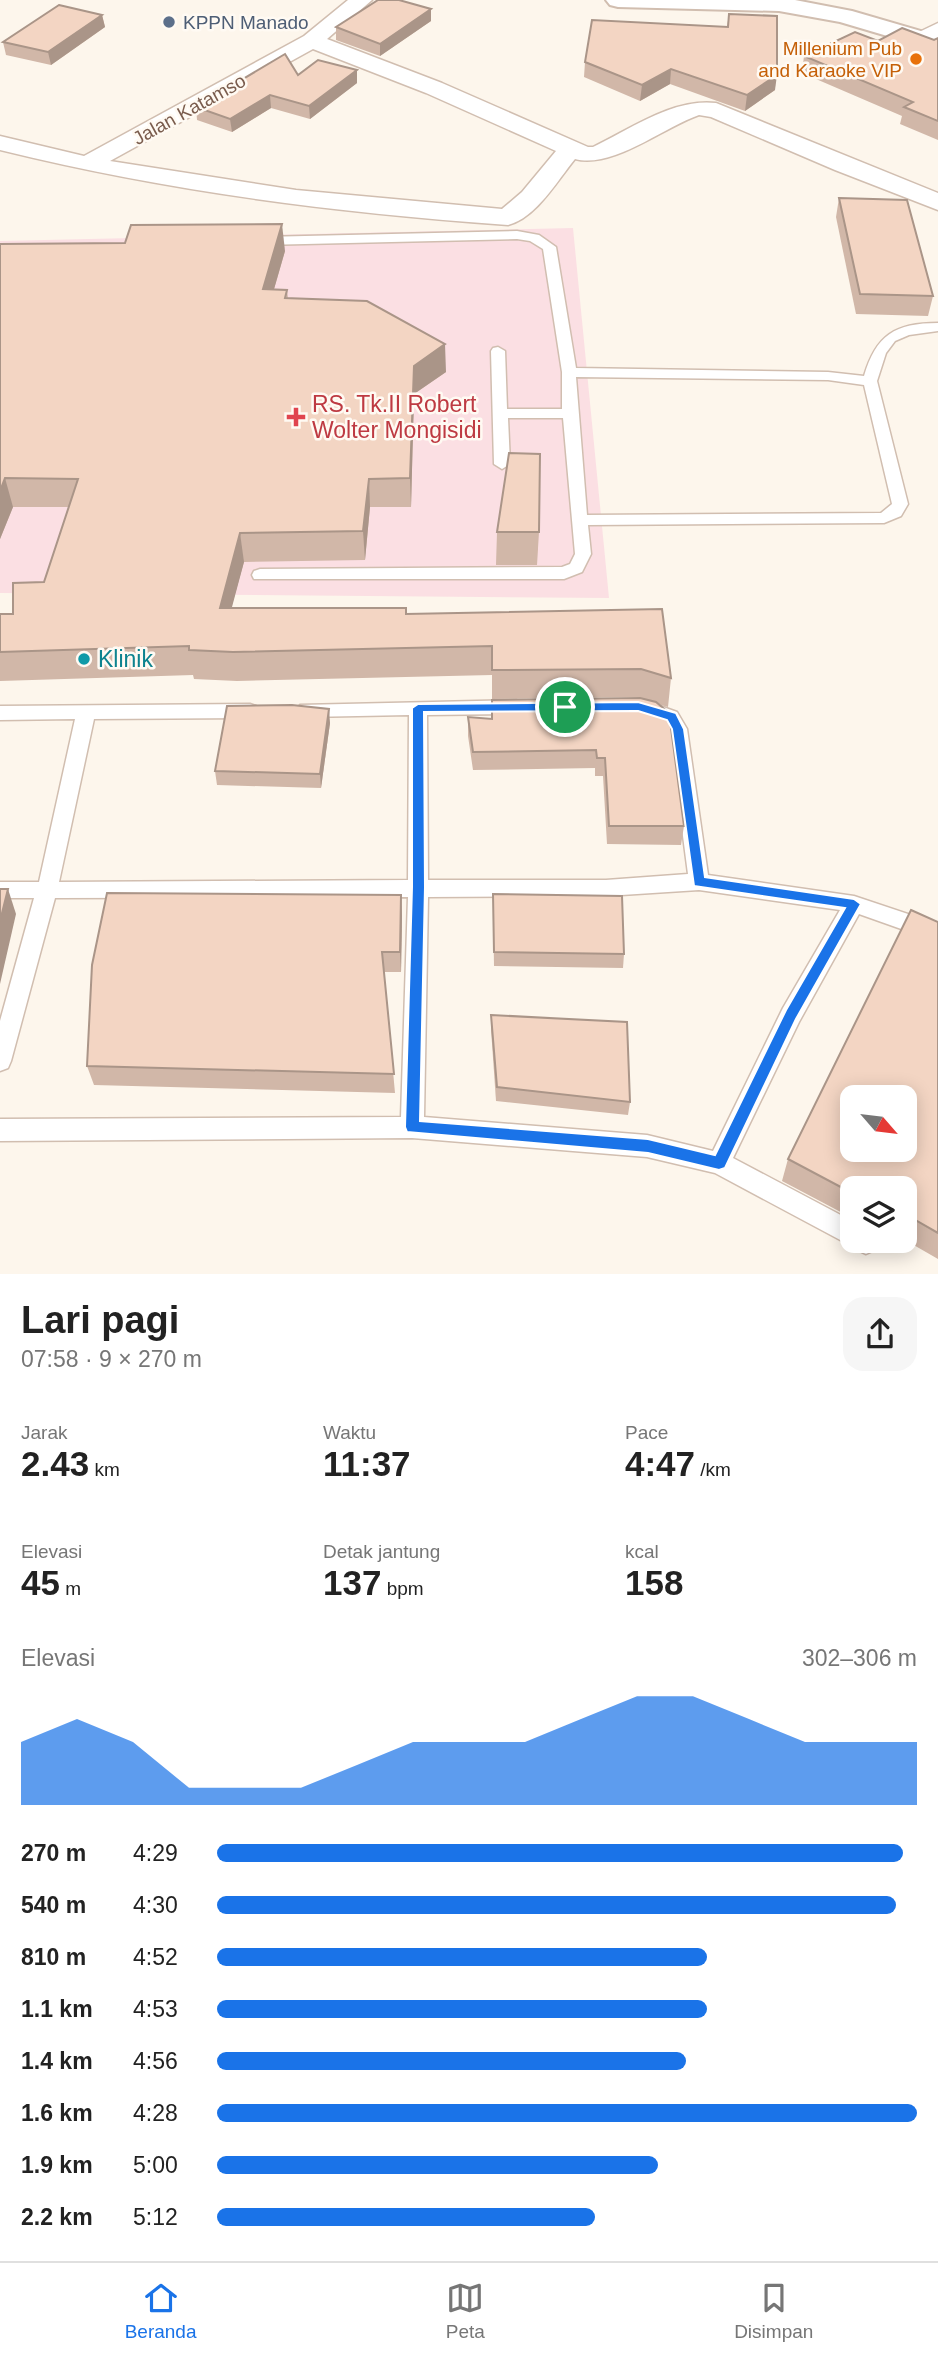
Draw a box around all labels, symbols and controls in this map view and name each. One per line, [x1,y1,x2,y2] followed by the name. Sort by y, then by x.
[183,12,309,33] place label: KPPN Manado
[161,14,177,30] marker: KPPN Manado
[758,38,902,81] place label: Millenium Pub and Karaoke VIP
[908,51,924,67] marker: Millenium Pub and Karaoke VIP
[129,70,249,149] street label: Jalan Katamso
[312,391,482,443] place label: RS. Tk.II Robert Wolter Mongisidi
[286,407,306,427] marker: RS. Tk.II Robert Wolter Mongisidi
[98,646,153,672] place label: Klinik
[76,651,92,667] marker: Klinik
[535,677,595,737] pin
[546,688,584,726] icon: arrive
[840,1085,917,1162] north arrow
[840,1085,917,1253] map controls
[840,1176,917,1253] button: layers
[843,1297,917,1371] button: share
[21,1299,179,1341] text: Lari pagi
[21,1346,202,1372] text: 07:58 · 9 × 270 m
[21,1422,67,1443] text: Jarak
[323,1422,376,1443] text: Waktu
[625,1422,668,1443] text: Pace
[21,1444,89,1483] text: 2.43
[323,1444,411,1483] text: 11:37
[625,1444,695,1483] text: 4:47
[89,1459,120,1480] text: km
[695,1459,731,1480] text: /km
[21,1541,82,1562] text: Elevasi
[323,1541,440,1562] text: Detak jantung
[625,1541,659,1562] text: kcal
[21,1563,60,1602] text: 45
[323,1563,381,1602] text: 137
[625,1563,683,1602] text: 158
[60,1578,81,1599] text: m
[381,1578,424,1599] text: bpm
[21,1645,95,1671] text: Elevasi
[802,1645,917,1671] text: 302–306 m
[21,1840,86,1866] text: 270 m
[133,1840,178,1866] text: 4:29
[21,1892,86,1918] text: 540 m
[133,1892,178,1918] text: 4:30
[21,1944,86,1970] text: 810 m
[133,1944,178,1970] text: 4:52
[21,1996,93,2022] text: 1.1 km
[133,1996,178,2022] text: 4:53
[21,2048,93,2074] text: 1.4 km
[133,2048,178,2074] text: 4:56
[21,2100,93,2126] text: 1.6 km
[133,2100,178,2126] text: 4:28
[21,2152,93,2178] text: 1.9 km
[133,2152,178,2178] text: 5:00
[21,2204,93,2230] text: 2.2 km
[133,2204,178,2230] text: 5:12
[125,2279,196,2343] tab: Beranda
[446,2279,485,2343] tab: Peta
[734,2279,813,2343] tab: Disimpan

